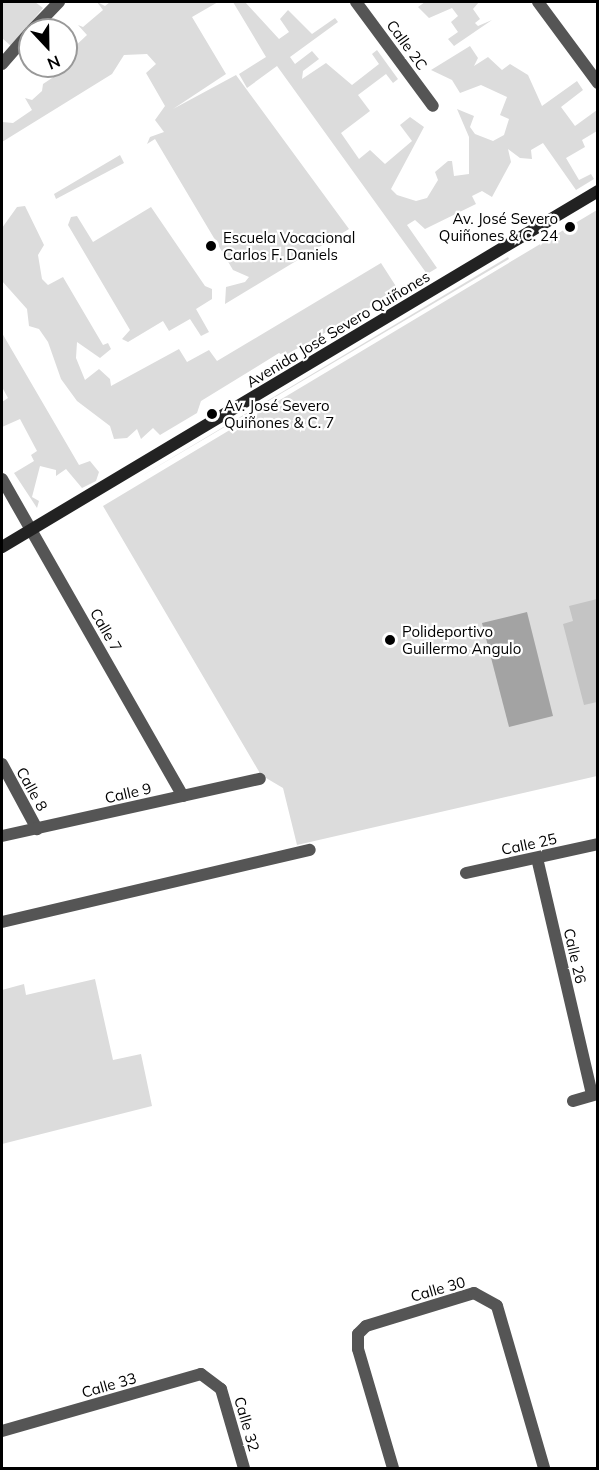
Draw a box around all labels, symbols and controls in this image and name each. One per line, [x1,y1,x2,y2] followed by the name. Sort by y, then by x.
[383,16,431,74] street label: Calle 2C
[18,18,78,78] north arrow
[45,51,63,74] text: N
[439,209,558,244] place label: Av. José Severo Quiñones & C. 24
[563,220,577,234] marker: Av. José Severo Quiñones & C. 24
[223,228,355,263] place label: Escuela Vocacional Carlos F. Daniels
[204,239,218,253] marker: Escuela Vocacional Carlos F. Daniels
[243,267,433,391] street label: Avenida José Severo Quiñones
[224,396,334,431] place label: Av. José Severo Quiñones & C. 7
[205,407,219,421] marker: Av. José Severo Quiñones & C. 7
[86,605,126,655] street label: Calle 7
[402,622,521,657] place label: Polideportivo Guillermo Angulo
[383,633,397,647] marker: Polideportivo Guillermo Angulo
[13,764,51,814] street label: Calle 8
[103,779,153,807] street label: Calle 9
[500,829,558,859] street label: Calle 25
[560,927,590,985] street label: Calle 26
[408,1273,468,1305] street label: Calle 30
[79,1369,139,1401] street label: Calle 33
[231,1394,263,1454] street label: Calle 32

